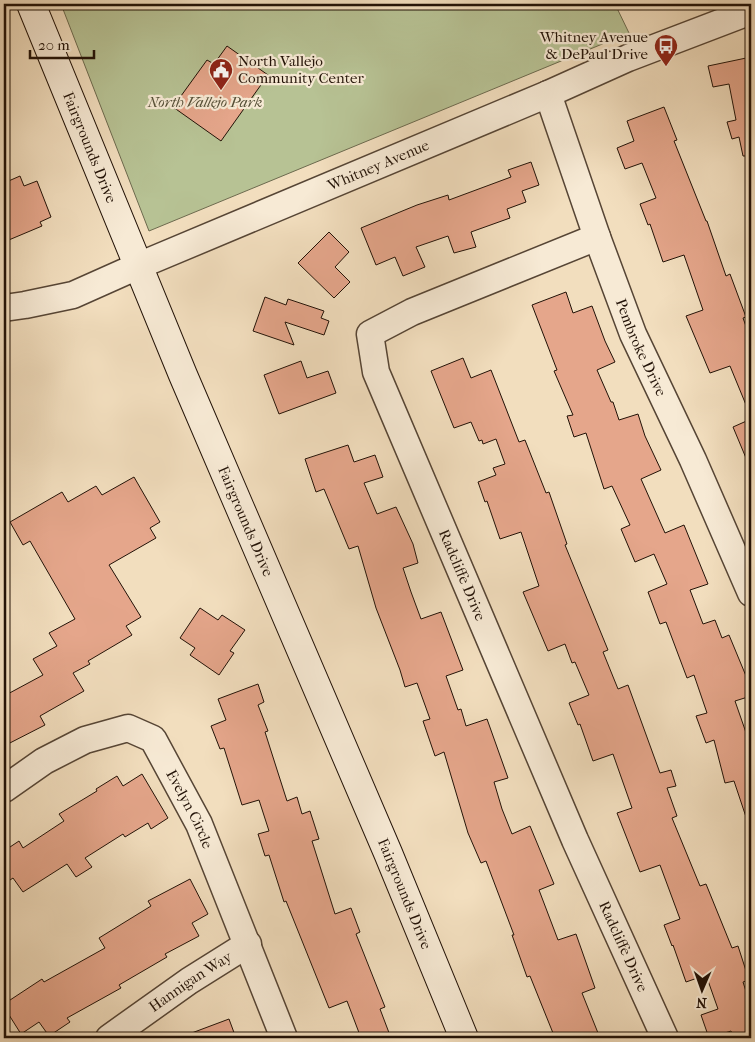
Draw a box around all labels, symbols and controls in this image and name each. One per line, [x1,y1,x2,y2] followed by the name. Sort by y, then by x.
[30,28,94,60] scale bar
[539,28,649,63] place label: Whitney Avenue & DePaul Drive
[653,33,679,67] bus stop icon: Whitney Avenue & DePaul Drive
[38,36,70,54] text: 20 m
[238,52,364,87] place label: North Vallejo Community Center
[208,57,234,91] public building icon: North Vallejo Community Center
[59,89,121,206] street label: Fairgrounds Drive
[147,93,262,111] park label: North Vallejo Park
[324,136,432,195] street label: Whitney Avenue
[612,296,671,400] street label: Pembroke Drive
[214,463,278,580] street label: Fairgrounds Drive
[435,527,490,624] street label: Radcliffe Drive
[162,766,217,852] street label: Evelyn Circle
[374,835,436,952] street label: Fairgrounds Drive
[595,898,652,995] street label: Radcliffe Drive
[145,947,236,1016] street label: Hannigan Way
[678,964,728,1014] north arrow
[696,994,707,1011] text: N

